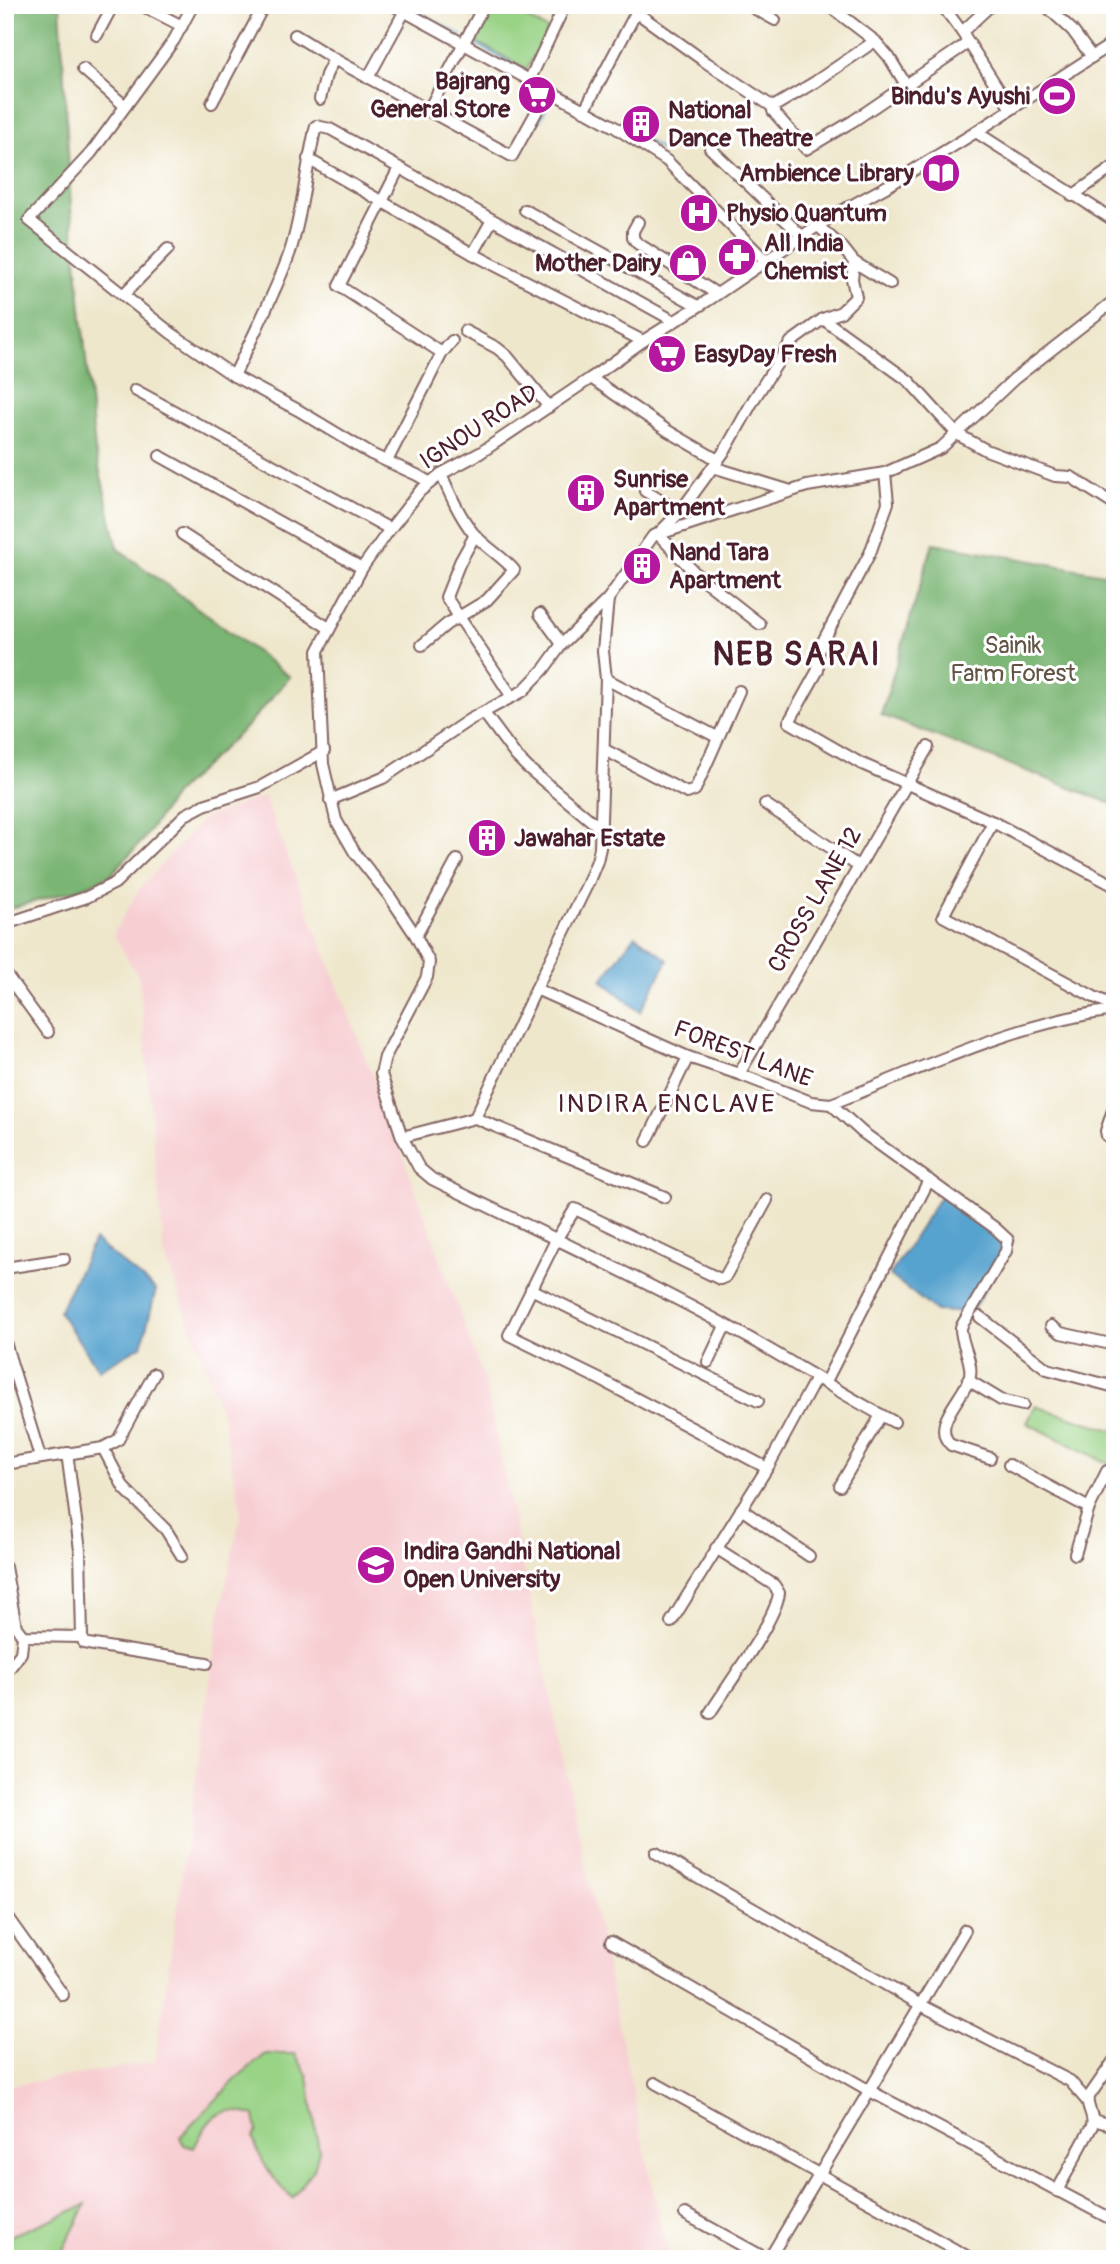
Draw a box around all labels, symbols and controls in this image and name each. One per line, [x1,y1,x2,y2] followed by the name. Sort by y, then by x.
[370,67,511,124] place label: Bajrang General Store
[516,74,558,116] supermarket icon: Bajrang General Store
[1036,75,1078,117] sports icon: Bindu's Ayushi
[891,82,1030,111] place label: Bindu's Ayushi
[668,96,814,153] place label: National Dance Theatre
[620,103,662,145] building icon: National Dance Theatre
[920,152,962,194] library icon: Ambience Library
[739,159,915,188] place label: Ambience Library
[678,192,720,234] hospital icon: Physio Quantum
[726,199,887,228] place label: Physio Quantum
[764,229,849,286] place label: All India Chemist
[716,236,758,278] pharmacy icon: All India Chemist
[667,242,709,284] shop icon: Mother Dairy
[535,249,662,278] place label: Mother Dairy
[646,333,688,375] supermarket icon: EasyDay Fresh
[694,340,837,369] place label: EasyDay Fresh
[414,378,544,476] street label: IGNOU ROAD
[613,465,726,522] place label: Sunrise Apartment
[565,472,607,514] building icon: Sunrise Apartment
[669,538,782,595] place label: Nand Tara Apartment
[621,545,663,587] building icon: Nand Tara Apartment
[950,631,1076,688] park label: Sainik Farm Forest
[712,635,882,675] district label: NEB SARAI
[466,817,508,859] building icon: Jawahar Estate
[762,822,868,978] street label: CROSS LANE 12
[514,824,666,853] place label: Jawahar Estate
[669,1014,817,1094] street label: FOREST LANE
[557,1088,777,1120] district label: INDIRA ENCLAVE
[403,1537,621,1594] place label: Indira Gandhi National Open University
[355,1544,397,1586] school or university icon: Indira Gandhi National Open University

